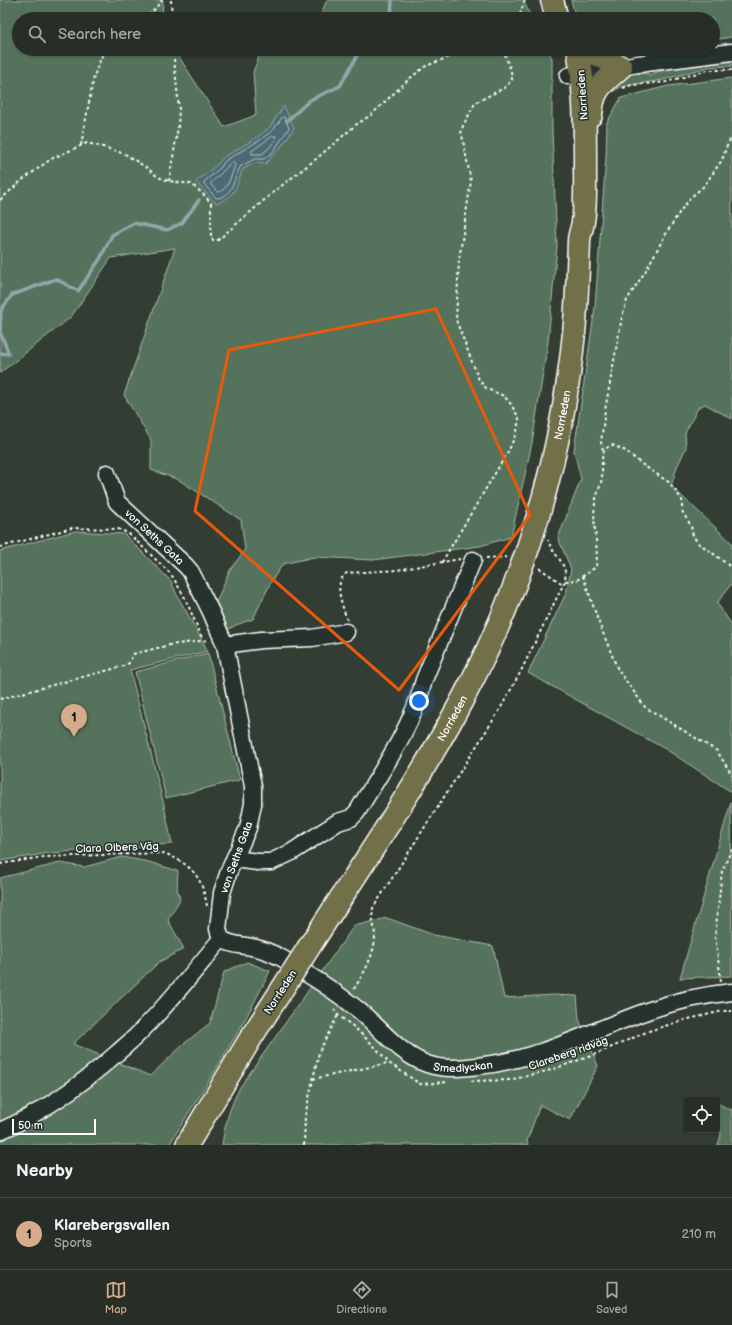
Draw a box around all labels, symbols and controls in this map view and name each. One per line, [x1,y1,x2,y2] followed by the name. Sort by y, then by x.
[12,12,720,56] search box
[26,23,48,45] icon: search
[58,25,141,44] text: Search here
[574,69,591,121] street label: Norrleden
[552,389,574,441] street label: Norrleden
[122,506,186,568] street label: von Seths Gata
[409,691,429,711] your location
[435,693,470,744] street label: Norrleden
[61,704,87,737] pin: 1
[217,820,255,896] street label: von Seths Gata
[75,840,159,855] street label: Clara Olbers Väg
[261,968,300,1017] street label: Norrleden
[527,1034,610,1073] street label: Clareberg ridväg
[432,1058,494,1075] street label: Smedlyckan
[684,1097,720,1133] map controls
[684,1097,720,1133] button: locate
[12,1117,96,1136] scale bar
[18,1119,43,1132] text: 50 m
[16,1161,73,1181] text: Nearby
[54,1216,170,1235] text: Klarebergsvallen
[26,1226,32,1242] text: 1
[682,1226,716,1242] text: 210 m
[54,1235,92,1251] text: Sports
[105,1279,127,1316] tab: Map
[336,1279,387,1316] tab: Directions
[596,1279,627,1316] tab: Saved

